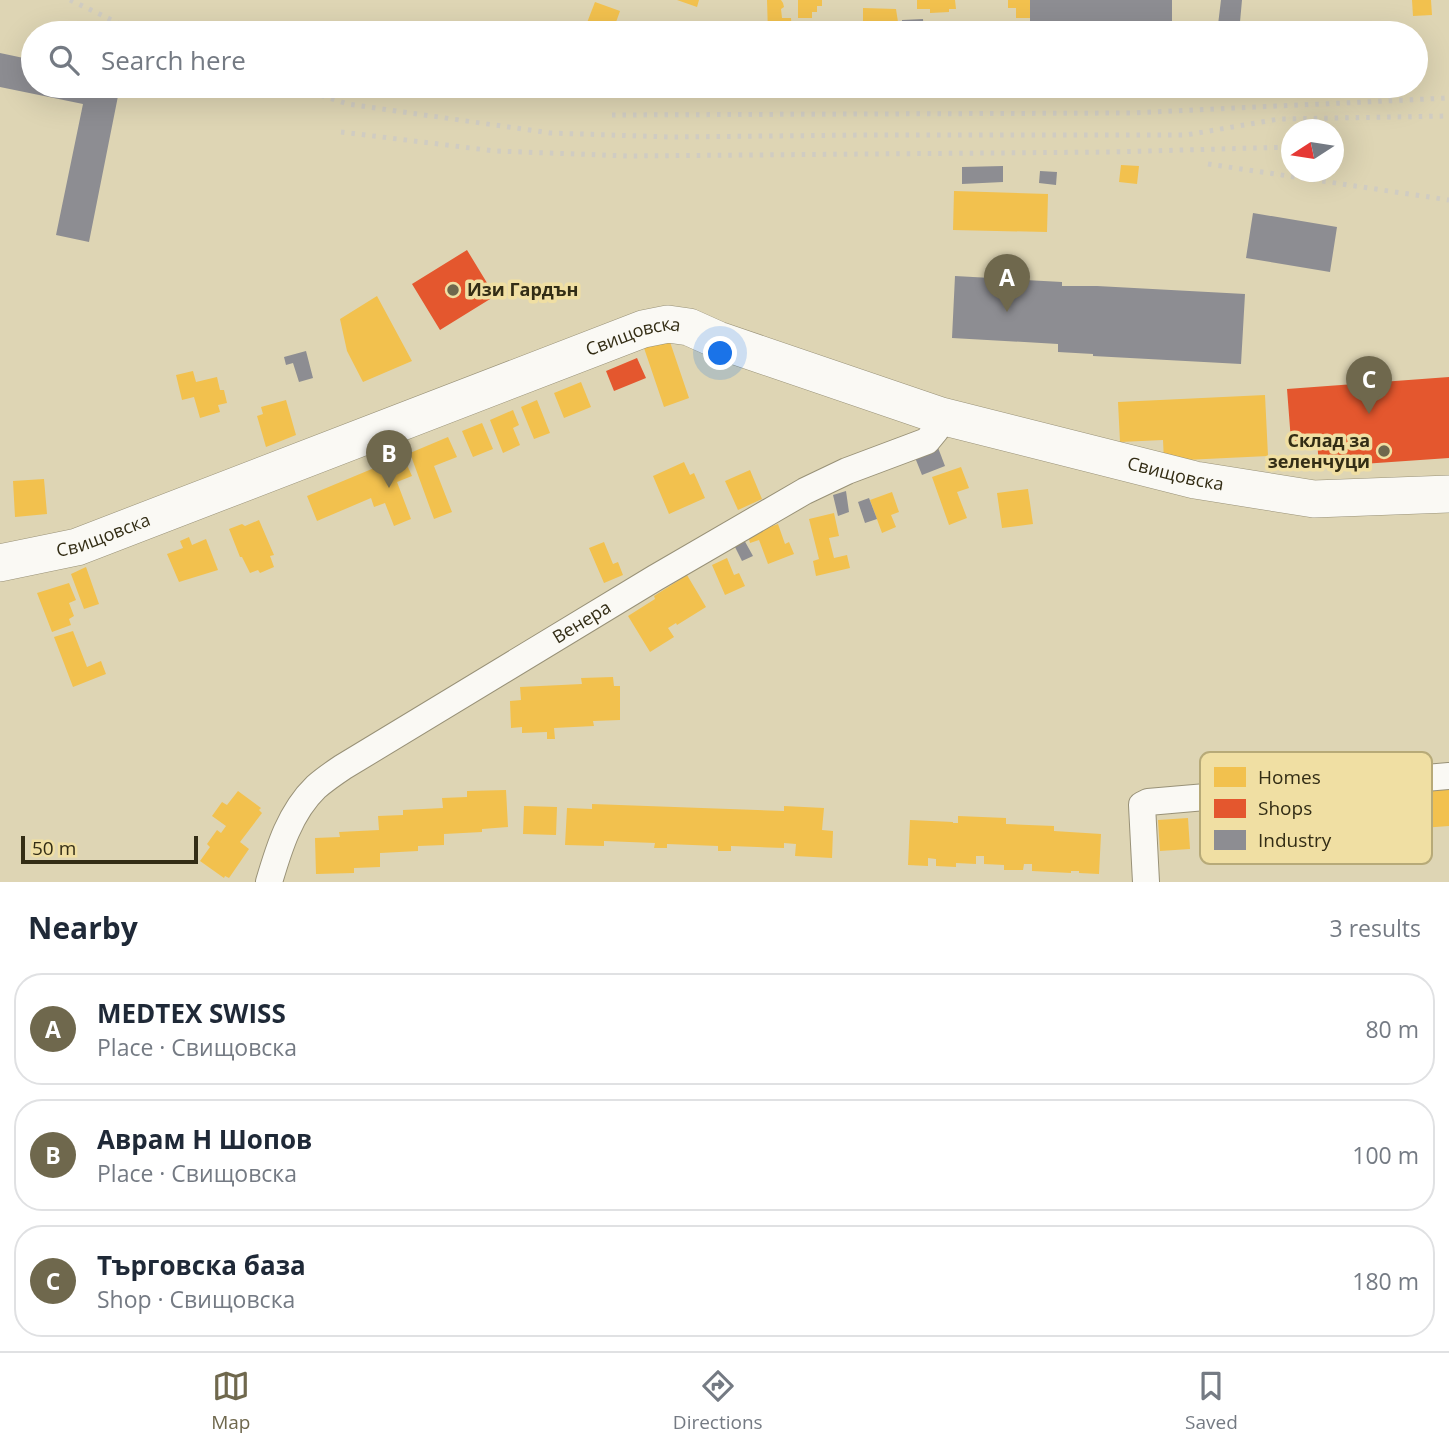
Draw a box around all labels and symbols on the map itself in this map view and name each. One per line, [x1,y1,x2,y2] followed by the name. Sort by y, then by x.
[1281,119,1344,182] north arrow
[984,254,1030,312] pin: A
[467,277,578,301] place label: Изи Гардън
[445,282,461,298] marker: Изи Гардън
[582,311,682,361] street label: Свищовска
[703,336,737,370] your location
[1346,356,1392,414] pin: C
[1268,428,1370,473] place label: Склад за зеленчуци
[366,430,412,488] pin: B
[1376,443,1392,459] marker: Склад за зеленчуци
[1125,450,1226,495] street label: Свищовска
[54,507,153,562] street label: Свищовска
[548,595,615,648] street label: Венера
[1200,752,1432,864] legend
[1258,764,1321,790] text: Homes
[1258,795,1312,821] text: Shops
[1258,827,1332,853] text: Industry
[21,833,198,865] scale bar

